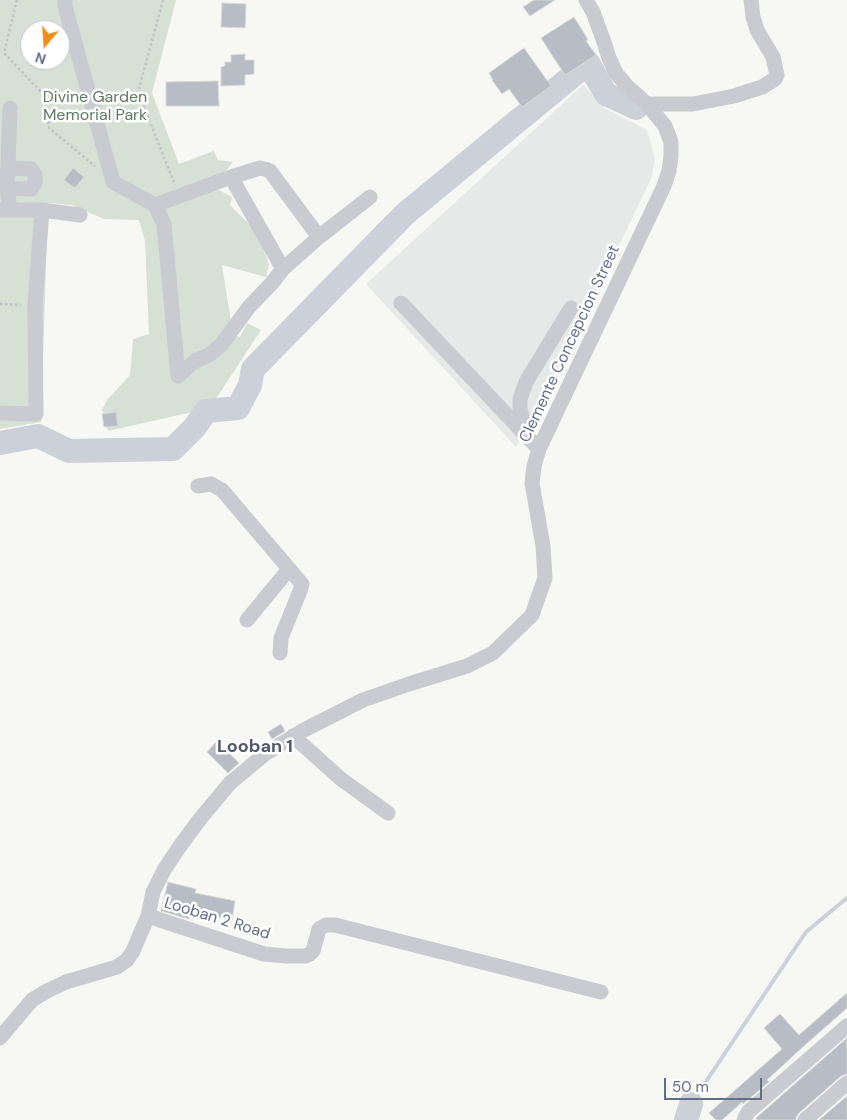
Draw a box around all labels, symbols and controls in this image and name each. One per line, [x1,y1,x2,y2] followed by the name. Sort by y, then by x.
[20,20,70,70] north arrow
[33,48,48,68] text: N
[43,88,147,126] park label: Divine Garden Memorial Park
[516,242,624,446] street label: Clemente Concepcion Street
[217,736,293,758] district label: Looban 1
[162,894,272,944] street label: Looban 2 Road
[667,1068,764,1100] scale bar
[672,1077,709,1097] text: 50 m

